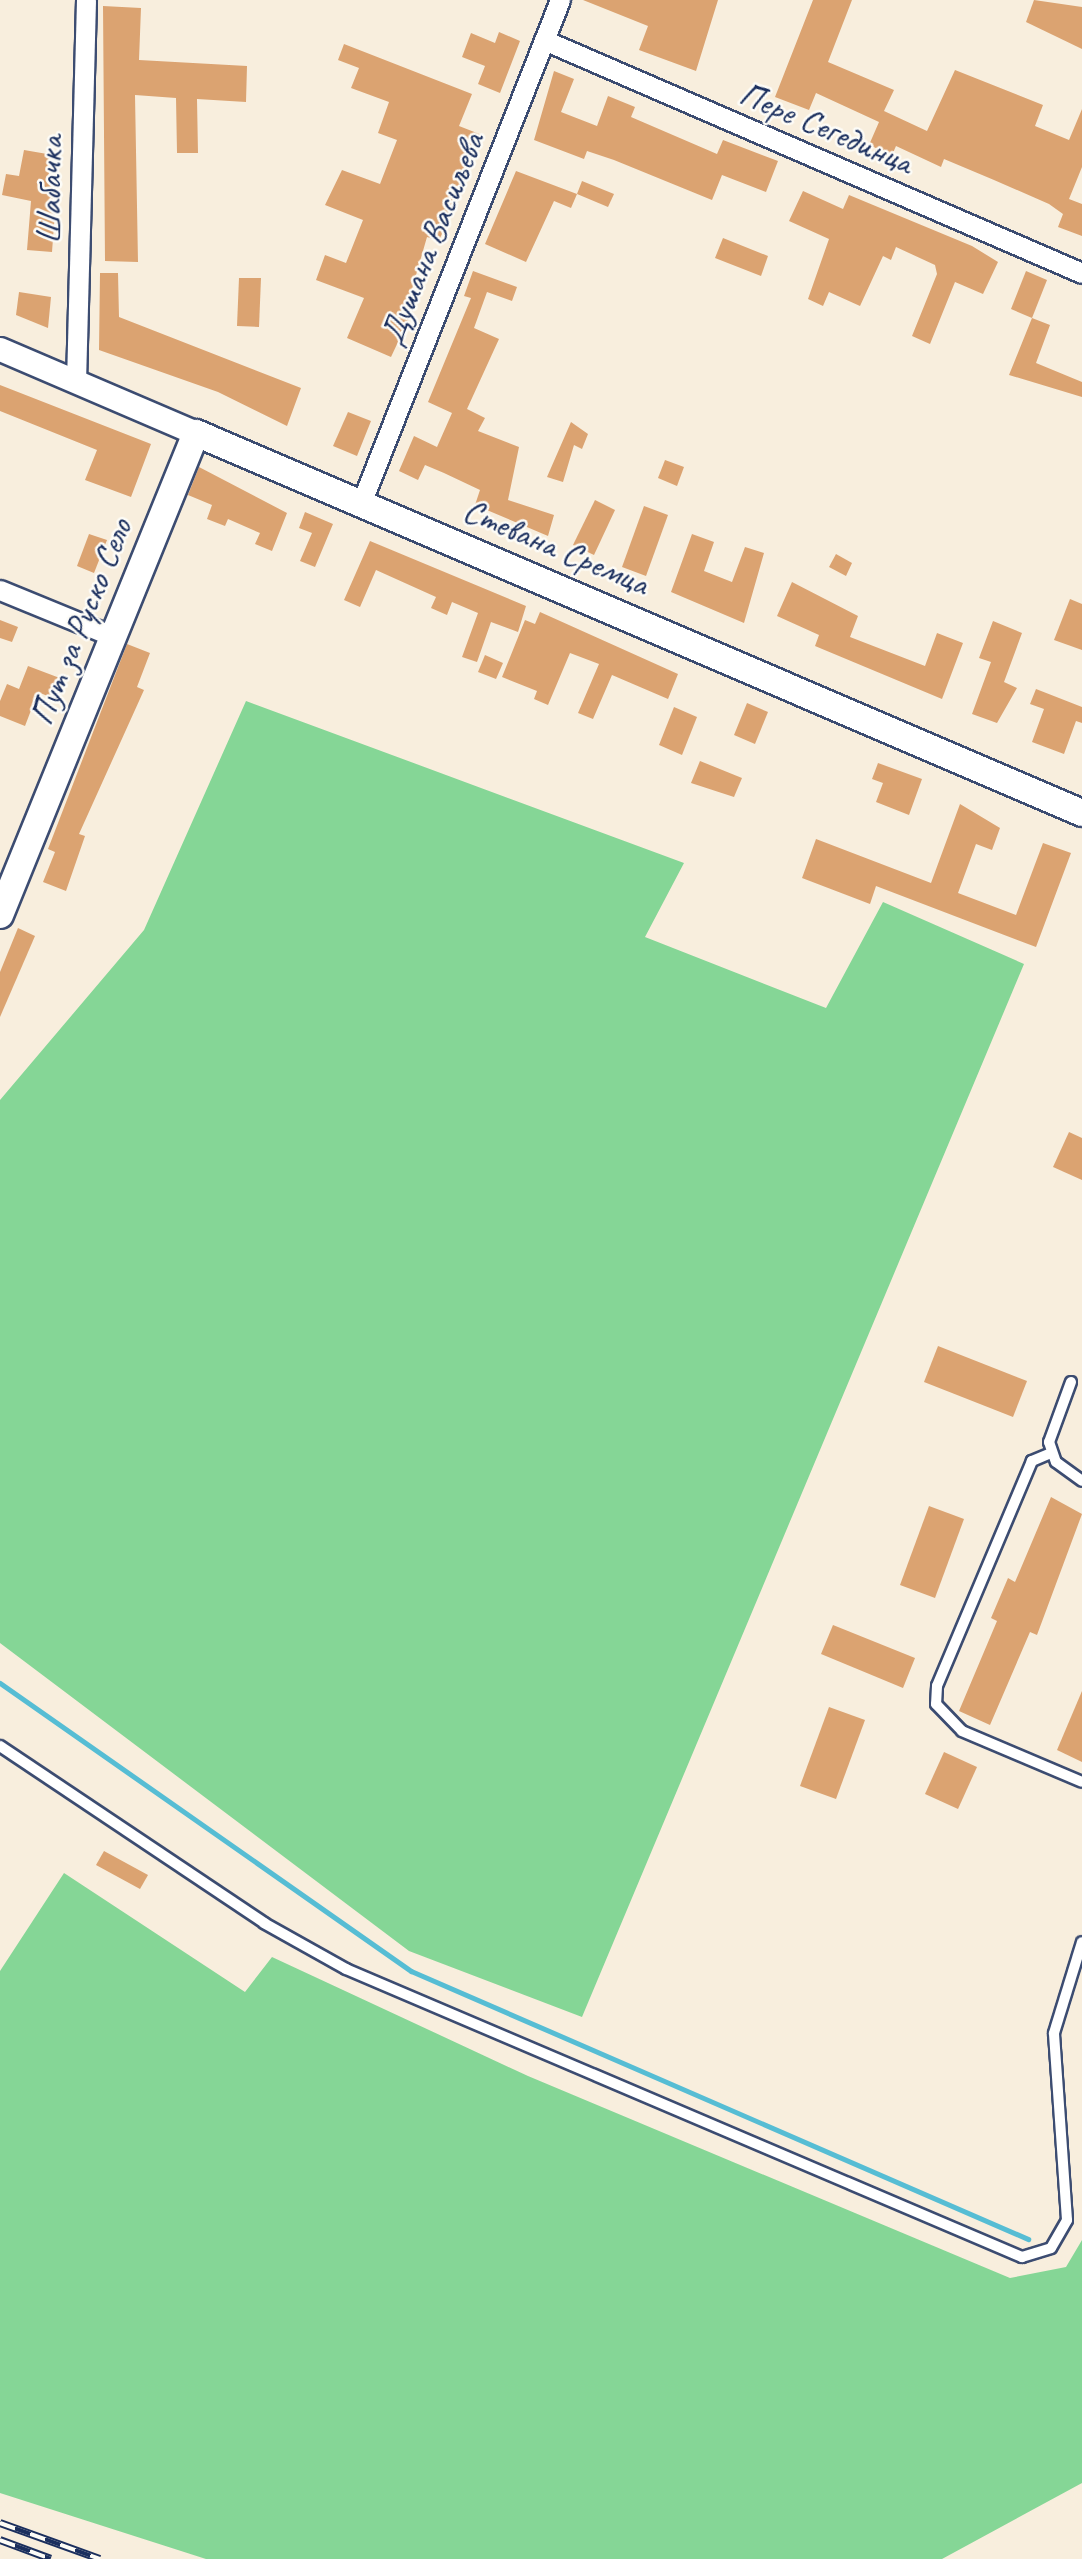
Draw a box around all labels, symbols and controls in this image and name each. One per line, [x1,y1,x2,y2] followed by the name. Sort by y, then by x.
[734,73,918,183] street label: Пере Сегединца
[371,127,493,351] street label: Душана Васиљева
[28,135,72,245] street label: Шабачка
[457,489,655,605] street label: Стевана Сремца
[20,512,142,732] street label: Пут за Руско Село

